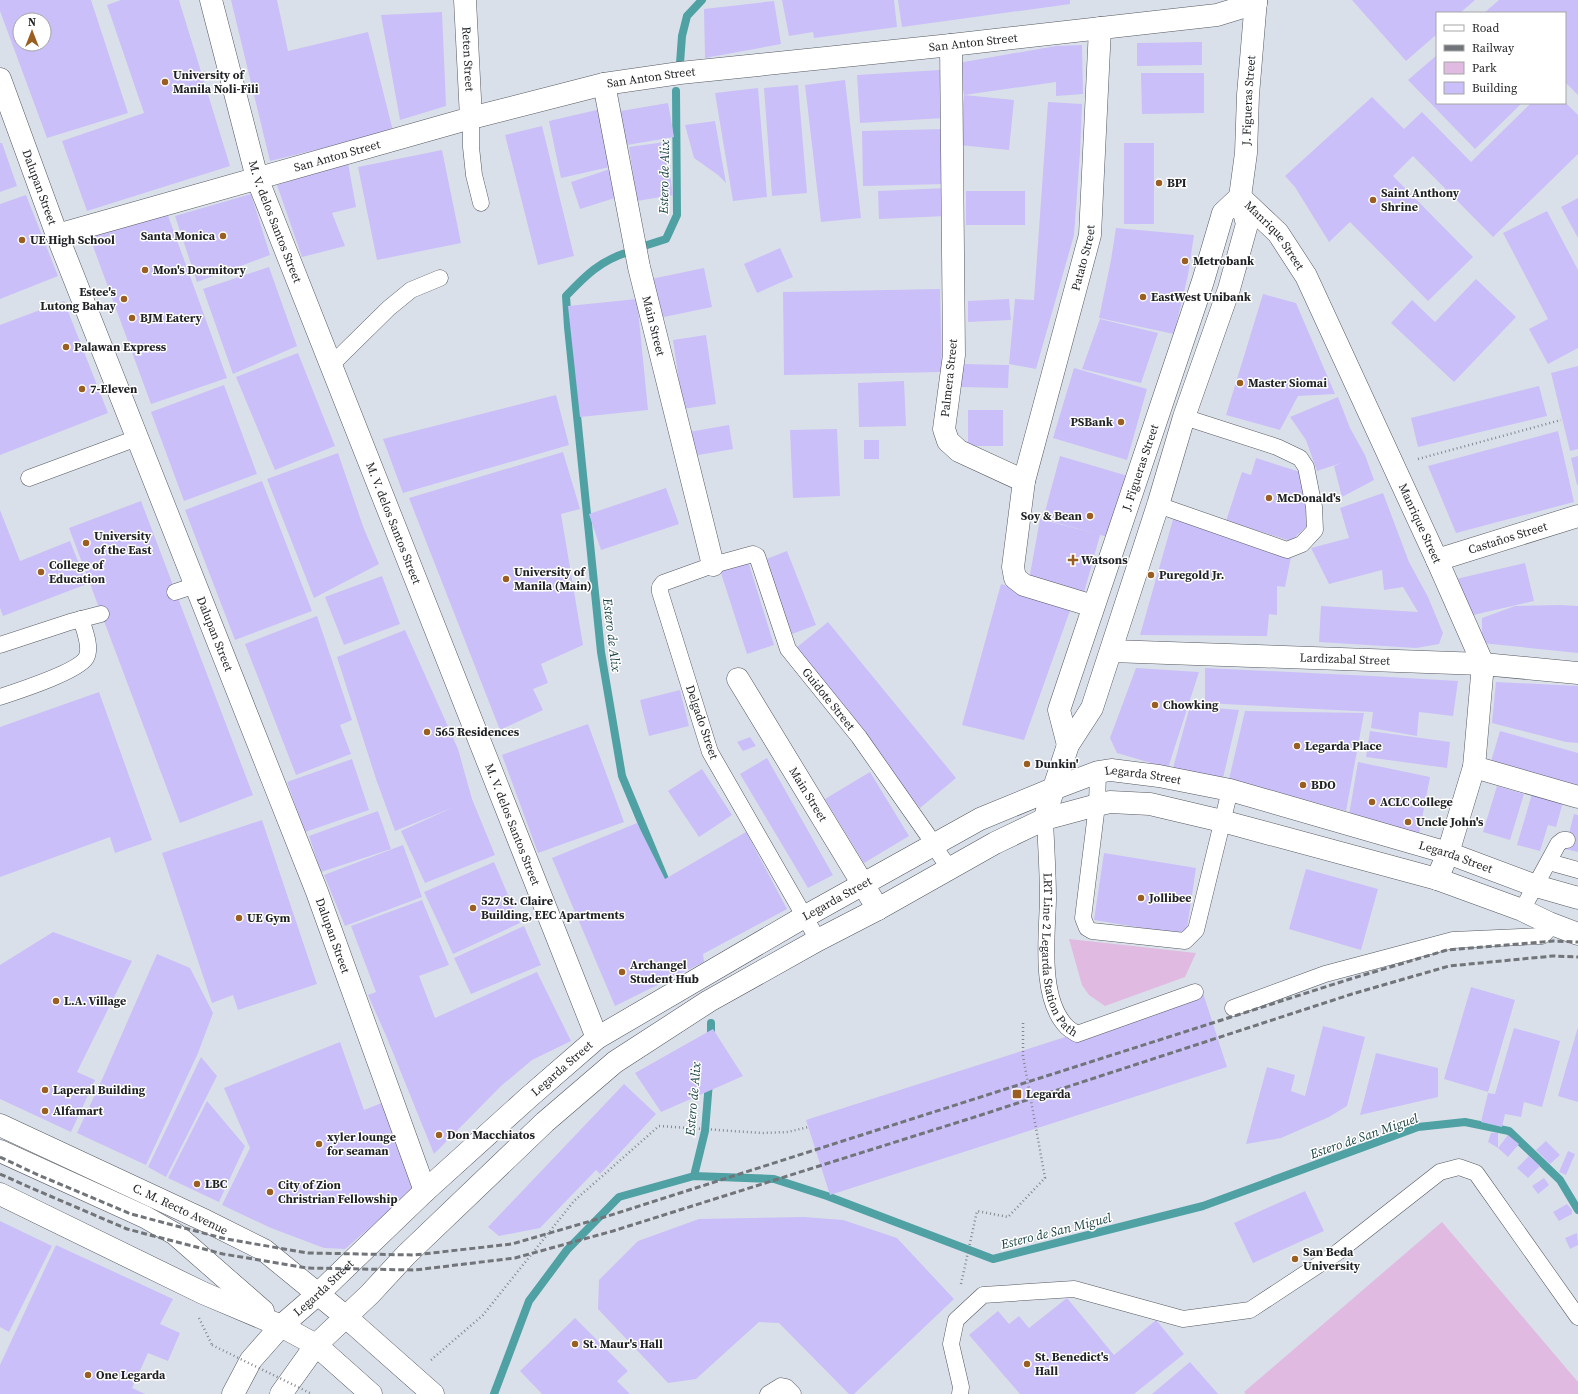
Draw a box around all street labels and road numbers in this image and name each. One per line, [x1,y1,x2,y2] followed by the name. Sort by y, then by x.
[458,26,478,92] street label: Reten Street
[928,30,1018,55] street label: San Anton Street
[1238,55,1259,147] street label: J. Figueras Street
[606,63,696,91] street label: San Anton Street
[292,136,382,176] street label: San Anton Street
[18,147,61,227] street label: Dalupan Street
[245,159,306,285] street label: M. V. delos Santos Street
[1241,197,1308,273] street label: Manrique Street
[1067,224,1098,293] street label: Patato Street
[638,294,669,358] street label: Main Street
[937,338,961,418] street label: Palmera Street
[1118,422,1162,514] street label: J. Figueras Street
[362,460,425,587] street label: M. V. delos Santos Street
[1395,481,1445,566] street label: Manrique Street
[1466,518,1549,558] street label: Castaños Street
[193,594,237,674] street label: Dalupan Street
[1299,650,1391,669] street label: Lardizabal Street
[798,665,859,734] street label: Guidote Street
[682,683,722,761] street label: Delgado Street
[481,761,544,888] street label: M. V. delos Santos Street
[1104,762,1182,788] street label: Legarda Street
[785,764,831,825] street label: Main Street
[1417,837,1495,877] street label: Legarda Street
[1038,872,1081,1040] street label: LRT Line 2 Legarda Station Path
[799,873,875,924] street label: Legarda Street
[312,896,354,976] street label: Dalupan Street
[528,1037,596,1100] street label: Legarda Street
[130,1180,231,1239] street label: C. M. Recto Avenue
[290,1256,357,1320] street label: Legarda Street

